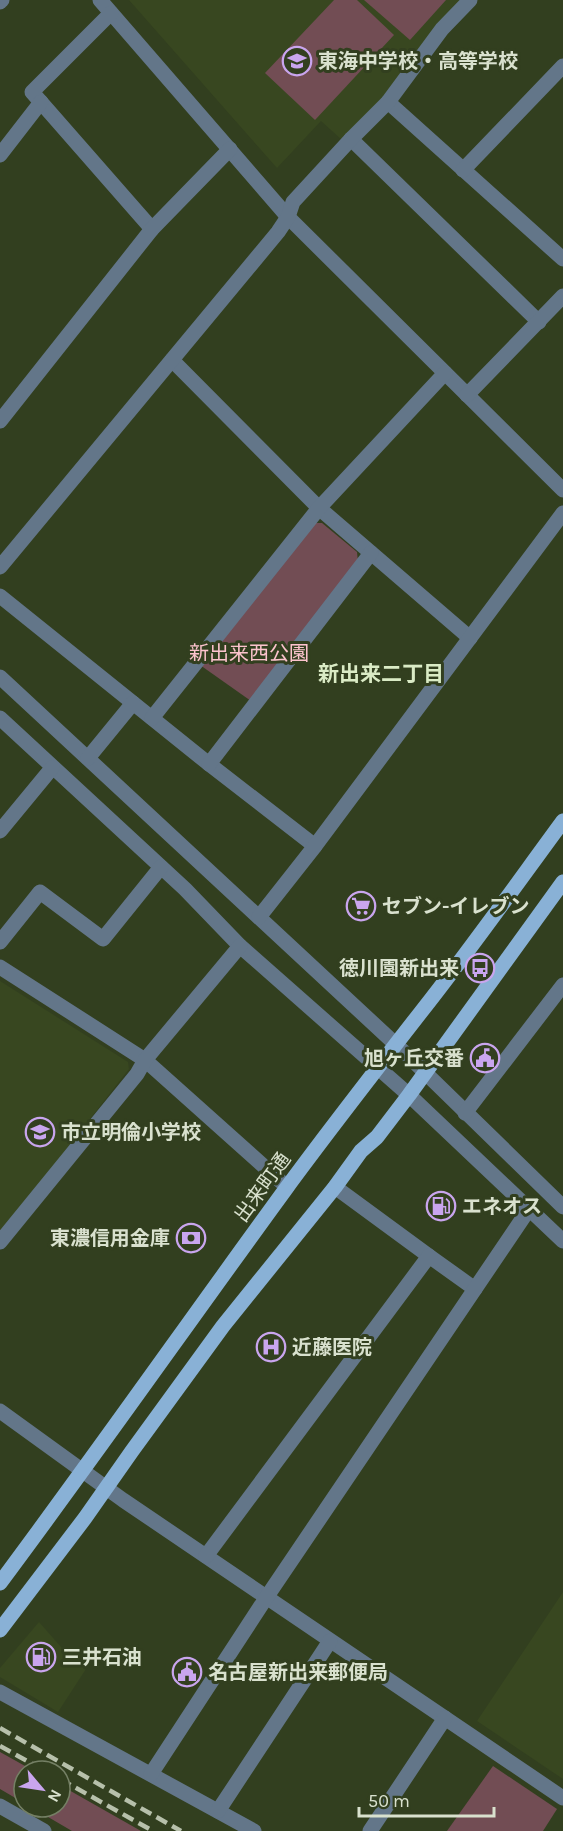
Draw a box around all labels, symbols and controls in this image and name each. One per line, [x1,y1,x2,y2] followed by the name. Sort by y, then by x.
[281,45,313,77] school or university icon: 東海中学校・高等学校
[318,50,518,73] place label: 東海中学校・高等学校
[189,642,309,665] park label: 新出来西公園
[318,662,444,686] district label: 新出来二丁目
[345,890,377,922] supermarket icon: セブン-イレブン
[382,895,529,918] place label: セブン-イレブン
[464,952,496,984] bus stop icon: 徳川園新出来
[339,957,459,980] place label: 徳川園新出来
[469,1042,501,1074] public building icon: 旭ヶ丘交番
[364,1047,464,1070] place label: 旭ヶ丘交番
[24,1116,56,1148] school or university icon: 市立明倫小学校
[61,1121,201,1144] place label: 市立明倫小学校
[230,1148,295,1226] street label: 出来町通
[425,1190,457,1222] fuel station icon: エネオス
[462,1195,542,1218] place label: エネオス
[175,1222,207,1254] bank icon: 東濃信用金庫
[50,1227,170,1250] place label: 東濃信用金庫
[255,1331,287,1363] hospital icon: 近藤医院
[292,1336,372,1359] place label: 近藤医院
[25,1641,57,1673] fuel station icon: 三井石油
[62,1646,142,1669] place label: 三井石油
[171,1656,203,1688] public building icon: 名古屋新出来郵便局
[208,1661,388,1684] place label: 名古屋新出来郵便局
[12,1759,72,1819] north arrow
[359,1780,494,1818] scale bar
[44,1786,66,1806] text: N
[368,1790,410,1812] text: 50 m

